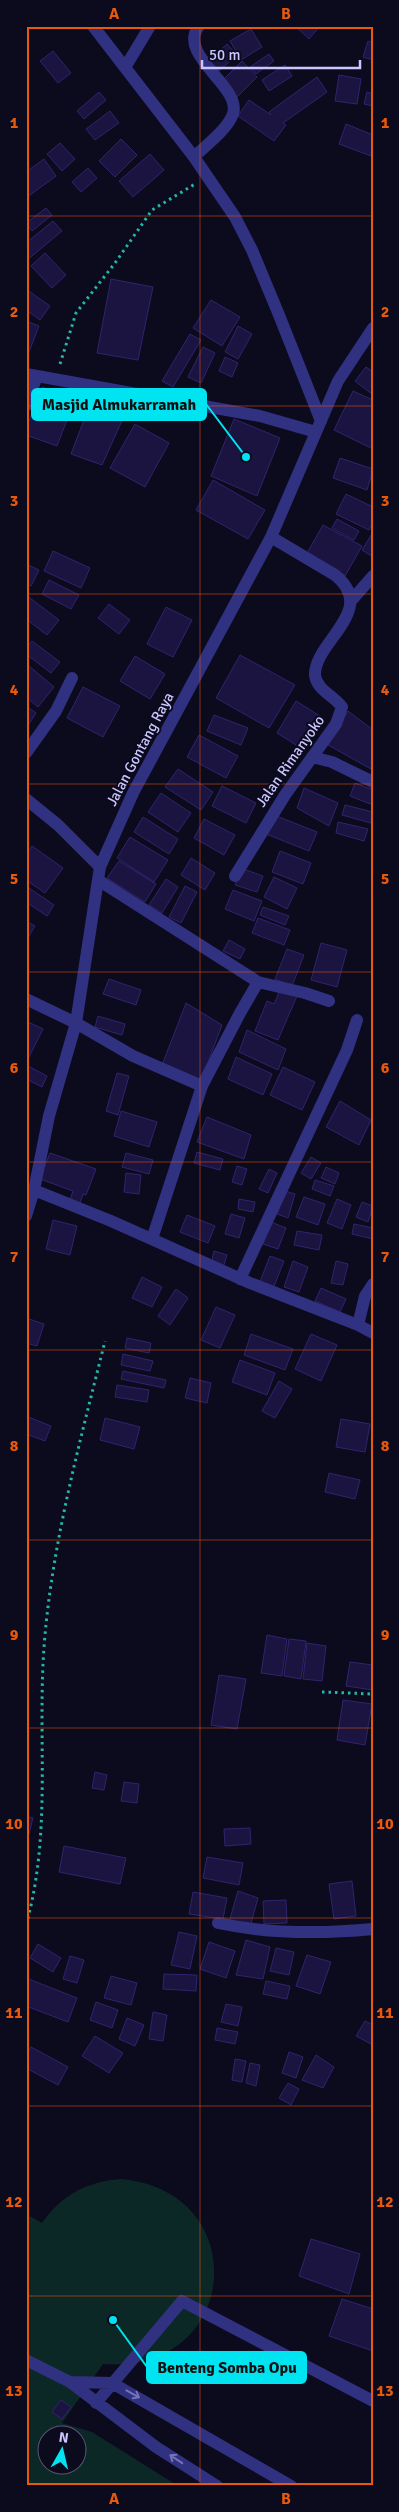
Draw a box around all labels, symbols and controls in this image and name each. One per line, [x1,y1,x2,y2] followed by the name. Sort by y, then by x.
[109,4,120,24] text: A
[281,4,291,24] text: B
[202,38,359,70] scale bar
[209,46,240,64] text: 50 m
[10,113,19,133] text: 1
[381,113,390,133] text: 1
[10,302,18,322] text: 2
[381,302,389,322] text: 2
[32,389,206,420] callout: Masjid Almukarramah
[42,395,197,415] text: Masjid Almukarramah
[10,491,18,511] text: 3
[381,491,389,511] text: 3
[10,680,19,700] text: 4
[381,680,390,700] text: 4
[102,689,178,809] street label: Jalan Gontang Raya
[252,712,328,810] street label: Jalan Rimanyoko
[10,869,18,889] text: 5
[381,869,389,889] text: 5
[10,1058,19,1078] text: 6
[381,1058,390,1078] text: 6
[10,1247,19,1267] text: 7
[381,1247,390,1267] text: 7
[10,1436,19,1456] text: 8
[381,1436,390,1456] text: 8
[10,1625,19,1645] text: 9
[381,1625,390,1645] text: 9
[5,1814,23,1834] text: 10
[376,1814,394,1834] text: 10
[5,2003,23,2023] text: 11
[376,2003,394,2023] text: 11
[5,2192,23,2212] text: 12
[376,2192,394,2212] text: 12
[147,2352,306,2383] callout: Benteng Somba Opu
[157,2358,297,2378] text: Benteng Somba Opu
[5,2381,23,2401] text: 13
[376,2381,394,2401] text: 13
[126,2390,140,2400] one-way arrow
[38,2424,88,2474] north arrow
[58,2429,70,2447] text: N
[169,2454,183,2465] one-way arrow
[109,2489,120,2509] text: A
[281,2489,291,2509] text: B

